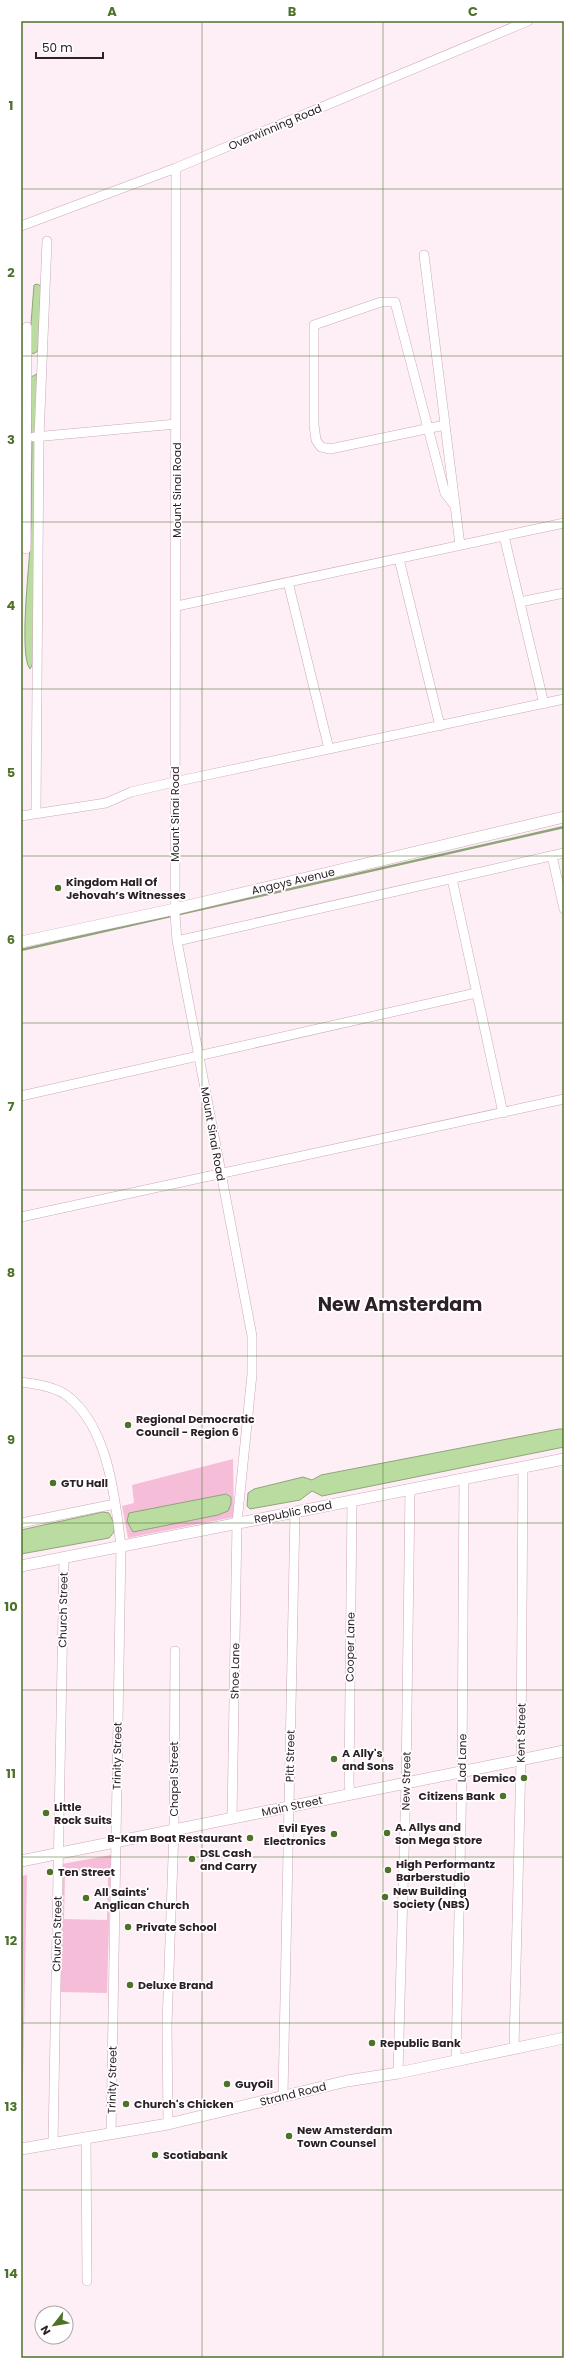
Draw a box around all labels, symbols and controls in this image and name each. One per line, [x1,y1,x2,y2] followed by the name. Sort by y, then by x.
[107,2,117,21] text: A
[288,2,297,21] text: B
[468,2,478,21] text: C
[36,34,103,60] scale bar
[42,39,73,56] text: 50 m
[9,96,13,115] text: 1
[226,100,324,154] street label: Overwinning Road
[7,263,15,282] text: 2
[7,430,15,449] text: 3
[169,442,185,538] street label: Mount Sinai Road
[7,596,16,615] text: 4
[7,763,15,782] text: 5
[167,766,183,862] street label: Mount Sinai Road
[250,864,336,898] street label: Angoys Avenue
[66,874,186,903] place label: Kingdom Hall Of Jehovah’s Witnesses
[53,883,63,893] marker: Kingdom Hall Of Jehovah’s Witnesses
[7,930,15,949] text: 6
[197,1086,229,1182] street label: Mount Sinai Road
[8,1097,15,1116] text: 7
[7,1263,15,1282] text: 8
[318,1291,482,1318] district label: New Amsterdam
[136,1411,255,1440] place label: Regional Democratic Council - Region 6
[123,1420,133,1430] marker: Regional Democratic Council - Region 6
[7,1430,15,1449] text: 9
[61,1475,108,1491] place label: GTU Hall
[48,1478,58,1488] marker: GTU Hall
[253,1497,333,1527] street label: Republic Road
[54,1572,72,1648] street label: Church Street
[4,1597,18,1616] text: 10
[341,1612,359,1682] street label: Cooper Lane
[227,1643,243,1699] street label: Shoe Lane
[512,1703,530,1763] street label: Kent Street
[108,1722,126,1790] street label: Trinity Street
[282,1730,298,1782] street label: Pitt Street
[454,1733,470,1782] street label: Lad Lane
[166,1741,182,1817] street label: Chapel Street
[342,1745,394,1774] place label: A Ally's and Sons
[397,1752,415,1810] street label: New Street
[329,1754,339,1764] marker: A Ally's and Sons
[6,1764,16,1783] text: 11
[473,1770,516,1786] place label: Demico
[519,1773,529,1783] marker: Demico
[419,1788,495,1804] place label: Citizens Bank
[498,1791,508,1801] marker: Citizens Bank
[260,1792,324,1820] street label: Main Street
[54,1799,112,1828] place label: Little Rock Suits
[41,1808,51,1818] marker: Little Rock Suits
[395,1819,483,1848] place label: A. Allys and Son Mega Store
[264,1820,326,1849] place label: Evil Eyes Electronics
[382,1828,392,1838] marker: A. Allys and Son Mega Store
[329,1829,339,1839] marker: Evil Eyes Electronics
[107,1830,243,1846] place label: B-Kam Boat Restaurant
[245,1833,255,1843] marker: B-Kam Boat Restaurant
[200,1845,257,1874] place label: DSL Cash and Carry
[187,1854,197,1864] marker: DSL Cash and Carry
[396,1856,496,1885] place label: High Performantz Barberstudio
[58,1864,116,1880] place label: Ten Street
[383,1865,393,1875] marker: High Performantz Barberstudio
[45,1867,55,1877] marker: Ten Street
[393,1883,470,1912] place label: New Building Society (NBS)
[94,1884,189,1913] place label: All Saints' Anglican Church
[380,1892,390,1902] marker: New Building Society (NBS)
[81,1893,91,1903] marker: All Saints' Anglican Church
[48,1896,66,1972] street label: Church Street
[136,1919,217,1935] place label: Private School
[123,1922,133,1932] marker: Private School
[5,1931,18,1950] text: 12
[138,1977,213,1993] place label: Deluxe Brand
[125,1980,135,1990] marker: Deluxe Brand
[380,2035,461,2051] place label: Republic Bank
[367,2038,377,2048] marker: Republic Bank
[103,2046,121,2114] street label: Trinity Street
[235,2076,273,2092] place label: GuyOil
[258,2078,328,2110] street label: Strand Road
[222,2079,232,2089] marker: GuyOil
[134,2096,234,2112] place label: Church's Chicken
[5,2097,18,2116] text: 13
[121,2099,131,2109] marker: Church's Chicken
[297,2122,393,2151] place label: New Amsterdam Town Counsel
[284,2131,294,2141] marker: New Amsterdam Town Counsel
[163,2147,228,2163] place label: Scotiabank
[150,2150,160,2160] marker: Scotiabank
[4,2264,18,2283] text: 14
[34,2305,74,2345] north arrow
[36,2322,54,2338] text: N

